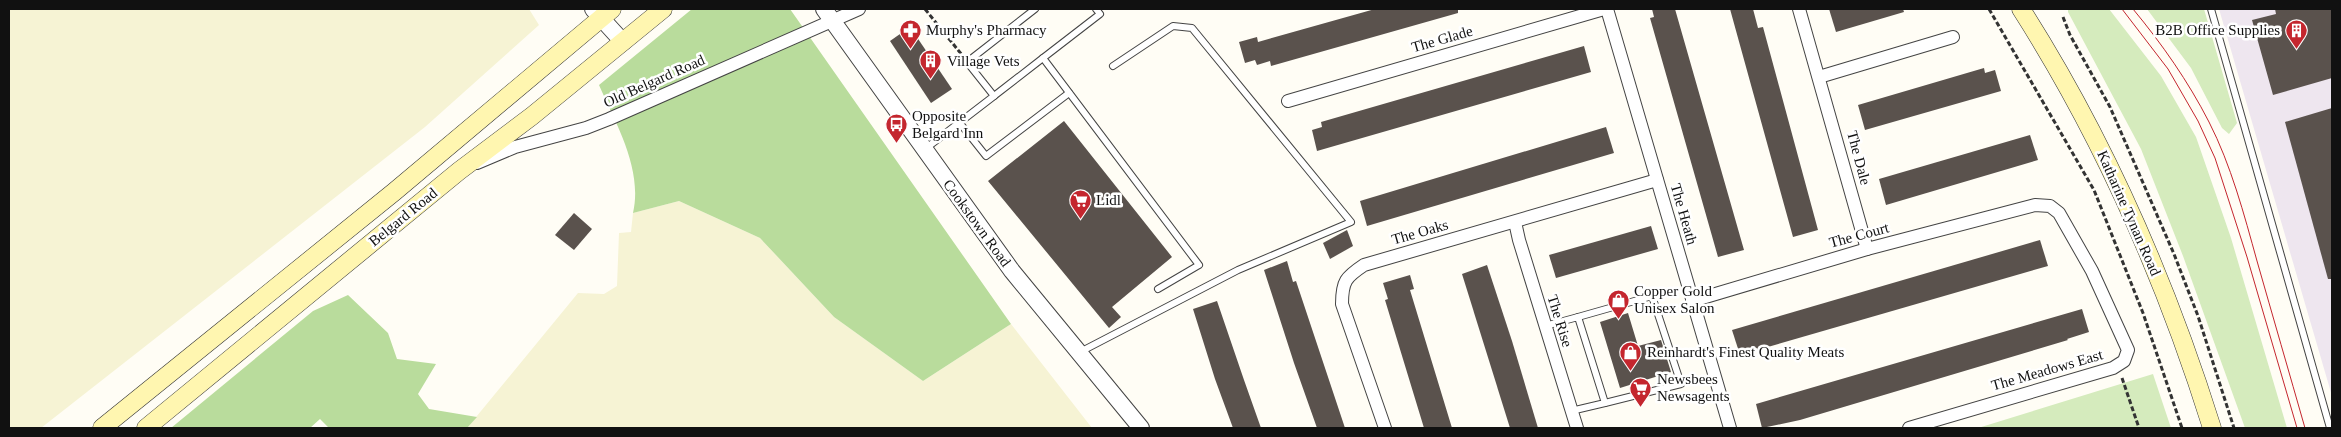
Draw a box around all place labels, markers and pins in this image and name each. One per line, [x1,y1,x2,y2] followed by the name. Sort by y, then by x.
[898,18,922,49] pharmacy icon: Murphy's Pharmacy
[2284,18,2308,49] building icon: B2B Office Supplies
[926,22,1047,38] place label: Murphy's Pharmacy
[2155,22,2280,38] place label: B2B Office Supplies
[919,49,943,80] building icon: Village Vets
[947,53,1020,69] place label: Village Vets
[912,108,984,141] place label: Opposite Belgard Inn
[884,113,908,144] bus stop icon: Opposite Belgard Inn
[1068,188,1092,219] supermarket icon: Lidl
[1096,192,1121,208] place label: Lidl
[1634,283,1715,316] place label: Copper Gold Unisex Salon
[1606,288,1630,319] shop icon: Copper Gold Unisex Salon
[1619,340,1643,371] shop icon: Reinhardt's Finest Quality Meats
[1647,344,1844,360] place label: Reinhardt's Finest Quality Meats
[1657,371,1730,404] place label: Newsbees Newsagents
[1629,376,1653,407] supermarket icon: Newsbees Newsagents

